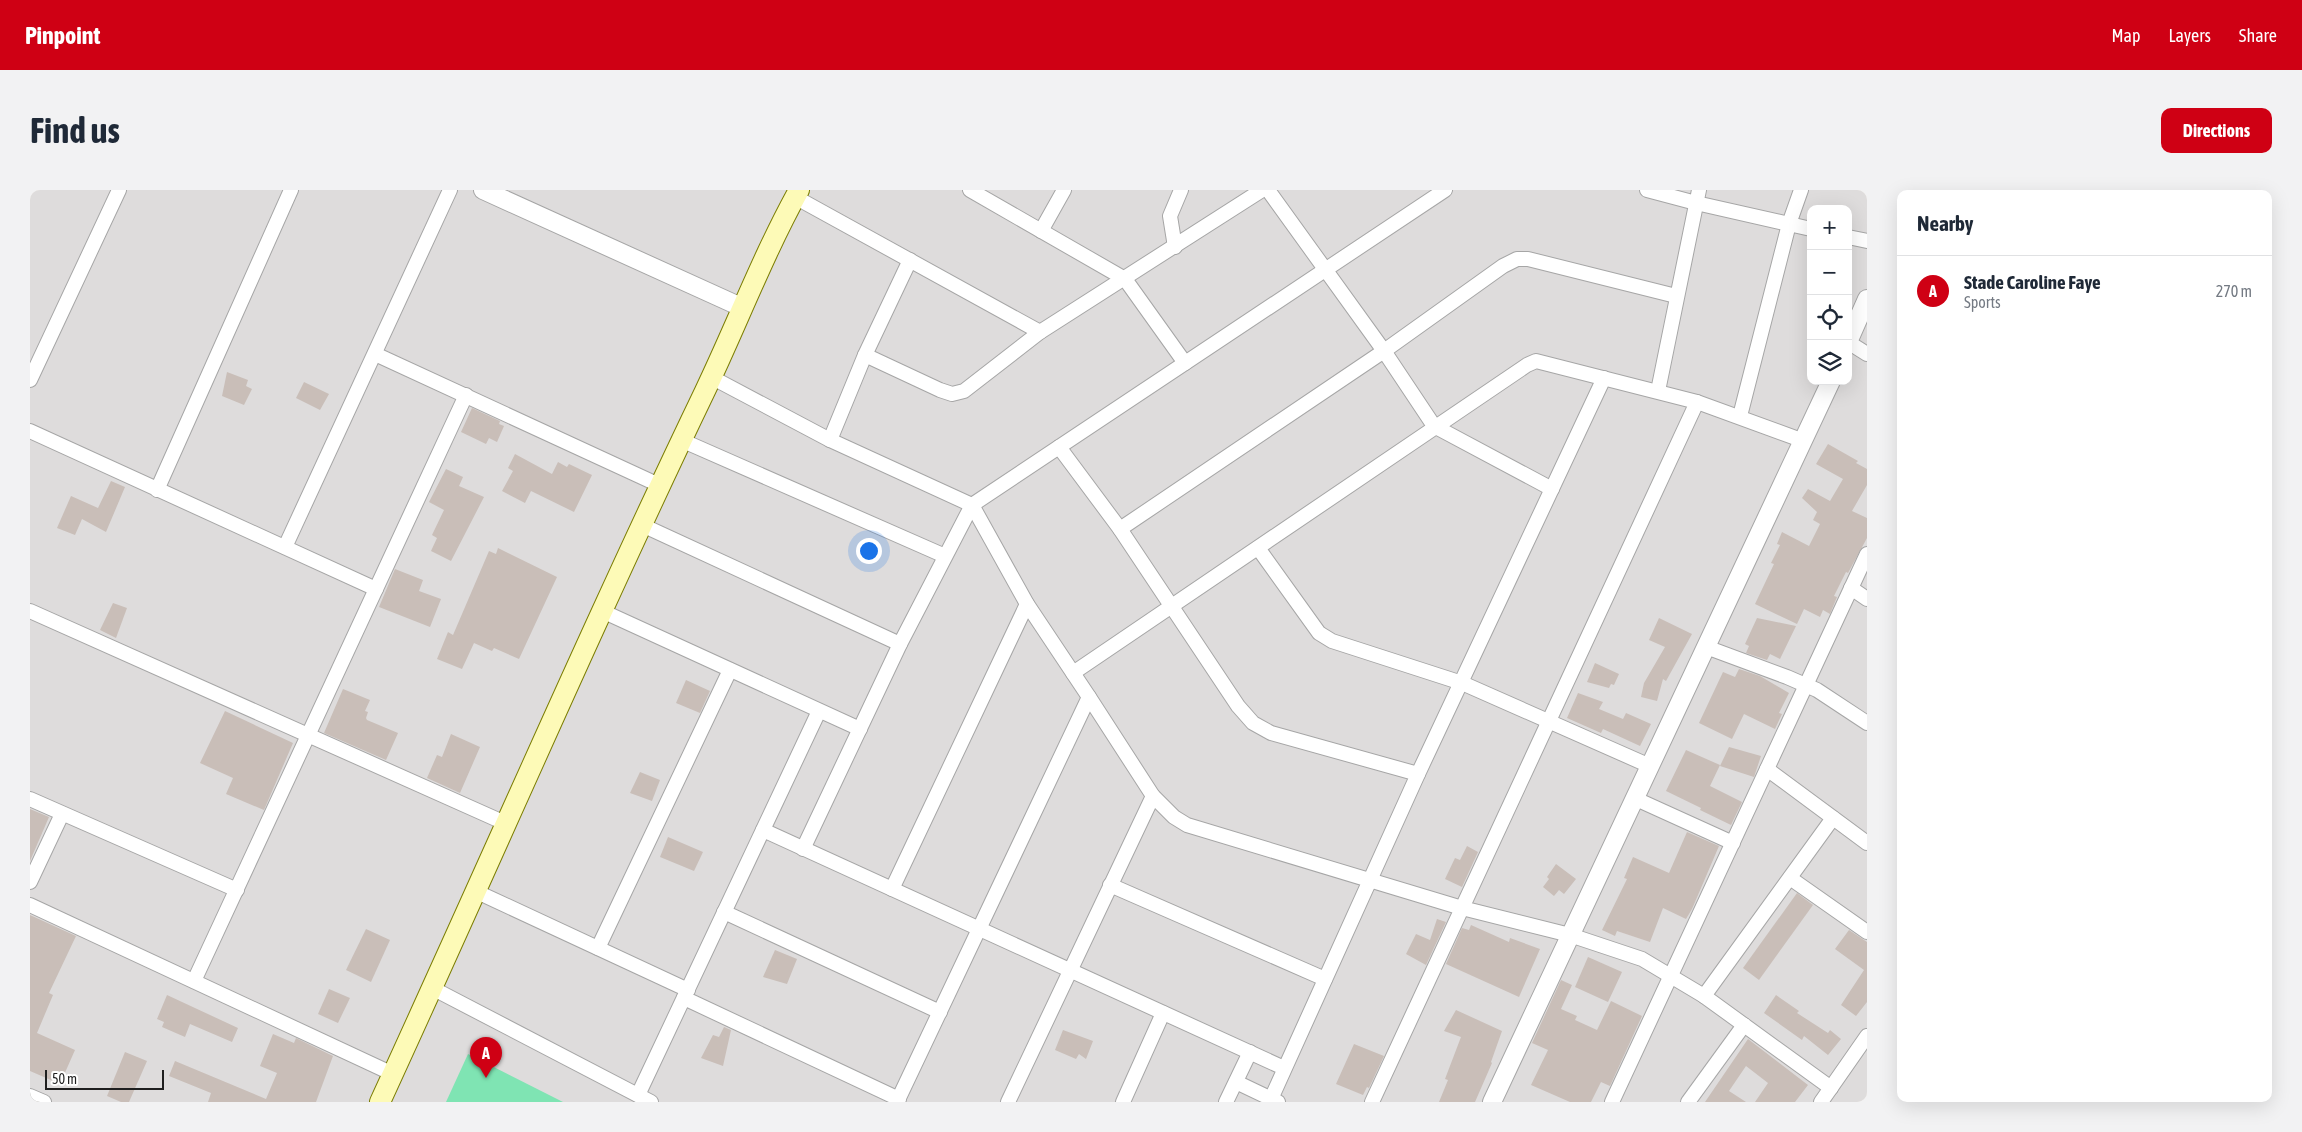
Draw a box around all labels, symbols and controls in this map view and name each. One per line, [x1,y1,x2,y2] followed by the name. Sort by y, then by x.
[25,22,100,49] text: Pinpoint
[2111,25,2140,46] text: Map
[2168,25,2211,46] text: Layers
[2239,25,2277,46] text: Share
[2161,108,2272,153] button: Directions
[30,110,120,150] text: Find us
[1807,205,1852,385] map controls
[1807,205,1852,250] button: +
[1917,211,1973,235] text: Nearby
[1807,250,1852,295] button: −
[1964,271,2101,293] text: Stade Caroline Faye
[1929,282,1937,300] text: A
[2216,282,2252,300] text: 270 m
[1964,293,2001,311] text: Sports
[1807,295,1852,340] button: locate
[1807,340,1852,385] button: layers
[856,538,882,564] your location
[470,1037,502,1078] pin: A
[45,1067,164,1090] scale bar
[52,1071,77,1087] text: 50 m

